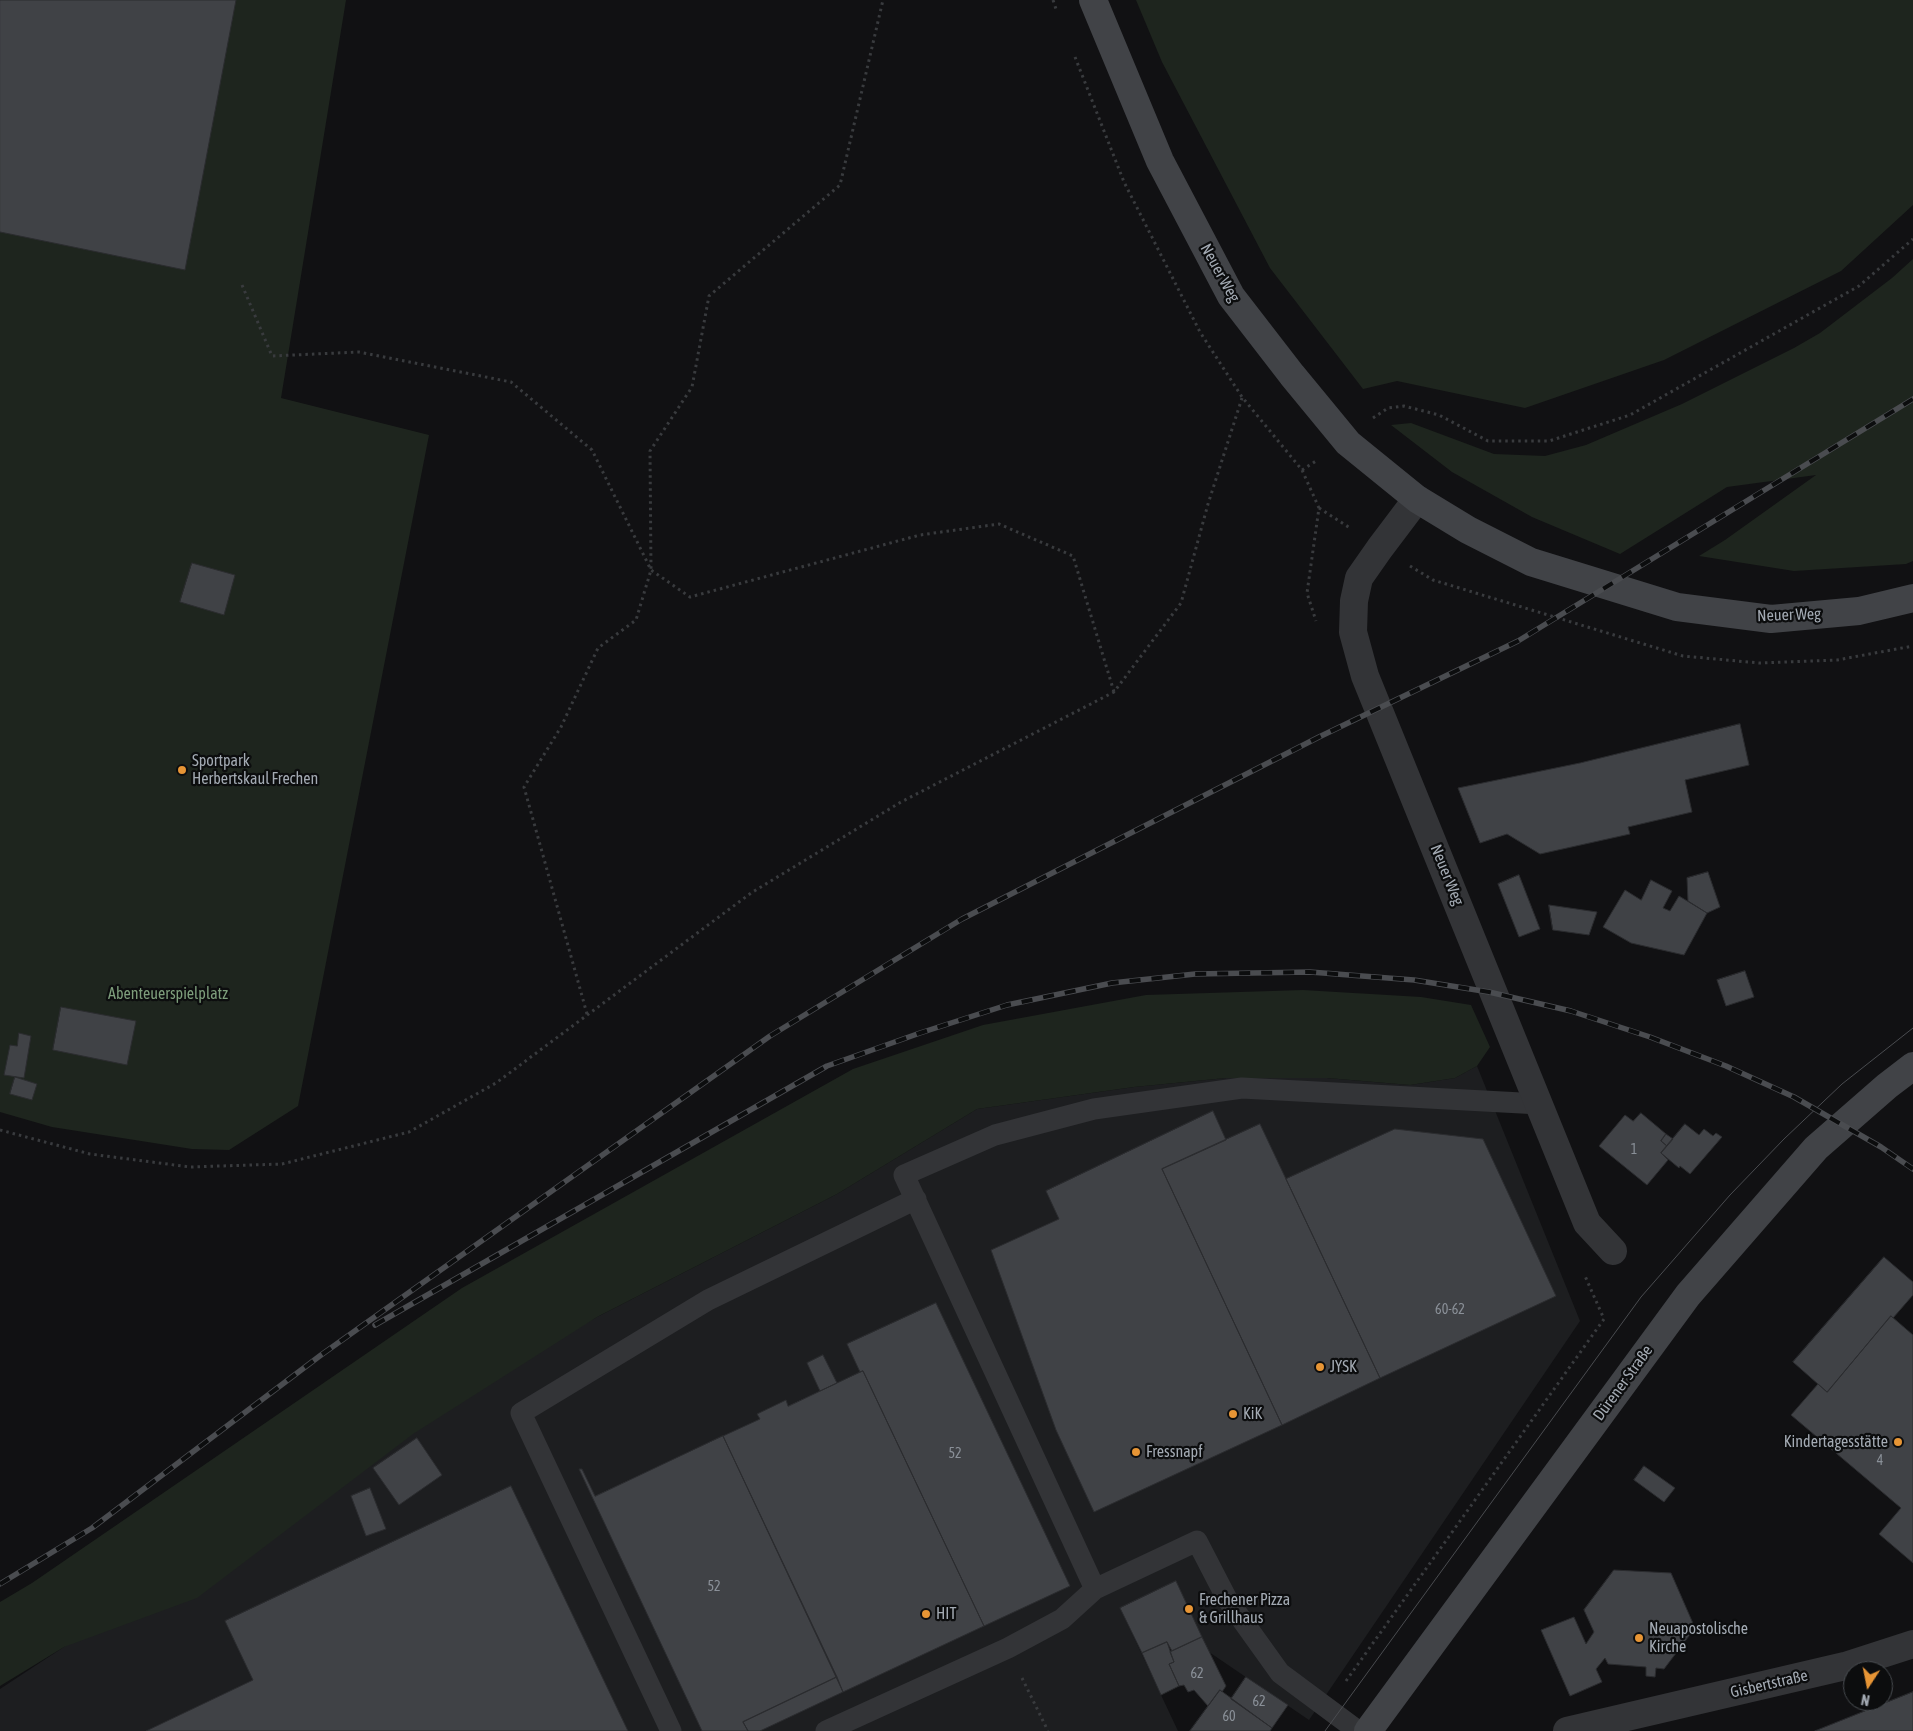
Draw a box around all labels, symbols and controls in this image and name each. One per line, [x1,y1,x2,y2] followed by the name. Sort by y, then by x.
[1196,240,1244,306] street label: Neuer Weg
[1757,604,1821,626] street label: Neuer Weg
[192,751,318,789] place label: Sportpark Herbertskaul Frechen
[176,764,188,776] marker: Sportpark Herbertskaul Frechen
[1426,842,1468,908] street label: Neuer Weg
[108,984,228,1004] park label: Abenteuerspielplatz
[1631,1142,1637,1158] house number: 1
[1435,1302,1465,1318] house number: 60-62
[1589,1342,1657,1424] street label: Dürener Straße
[1330,1357,1357,1377] place label: JYSK
[1314,1361,1326,1373] marker: JYSK
[1243,1404,1262,1424] place label: KiK
[1227,1408,1239,1420] marker: KiK
[1784,1432,1888,1452] place label: Kindertagesstätte
[1892,1436,1904,1448] marker: Kindertagesstätte
[1146,1442,1203,1462] place label: Fressnapf
[948,1446,962,1462] house number: 52
[1130,1446,1142,1458] marker: Fressnapf
[1877,1453,1883,1469] house number: 4
[707,1579,721,1595] house number: 52
[1199,1590,1290,1628] place label: Frechener Pizza & Grillhaus
[1183,1603,1195,1615] marker: Frechener Pizza & Grillhaus
[936,1604,956,1624] place label: HIT
[920,1608,932,1620] marker: HIT
[1649,1619,1748,1657] place label: Neuapostolische Kirche
[1633,1632,1645,1644] marker: Neuapostolische Kirche
[1843,1661,1893,1711] north arrow
[1190,1666,1204,1682] house number: 62
[1728,1666,1810,1702] street label: Gisbertstraße
[1860,1691,1871,1708] text: N
[1252,1694,1266,1710] house number: 62
[1222,1709,1236,1725] house number: 60

